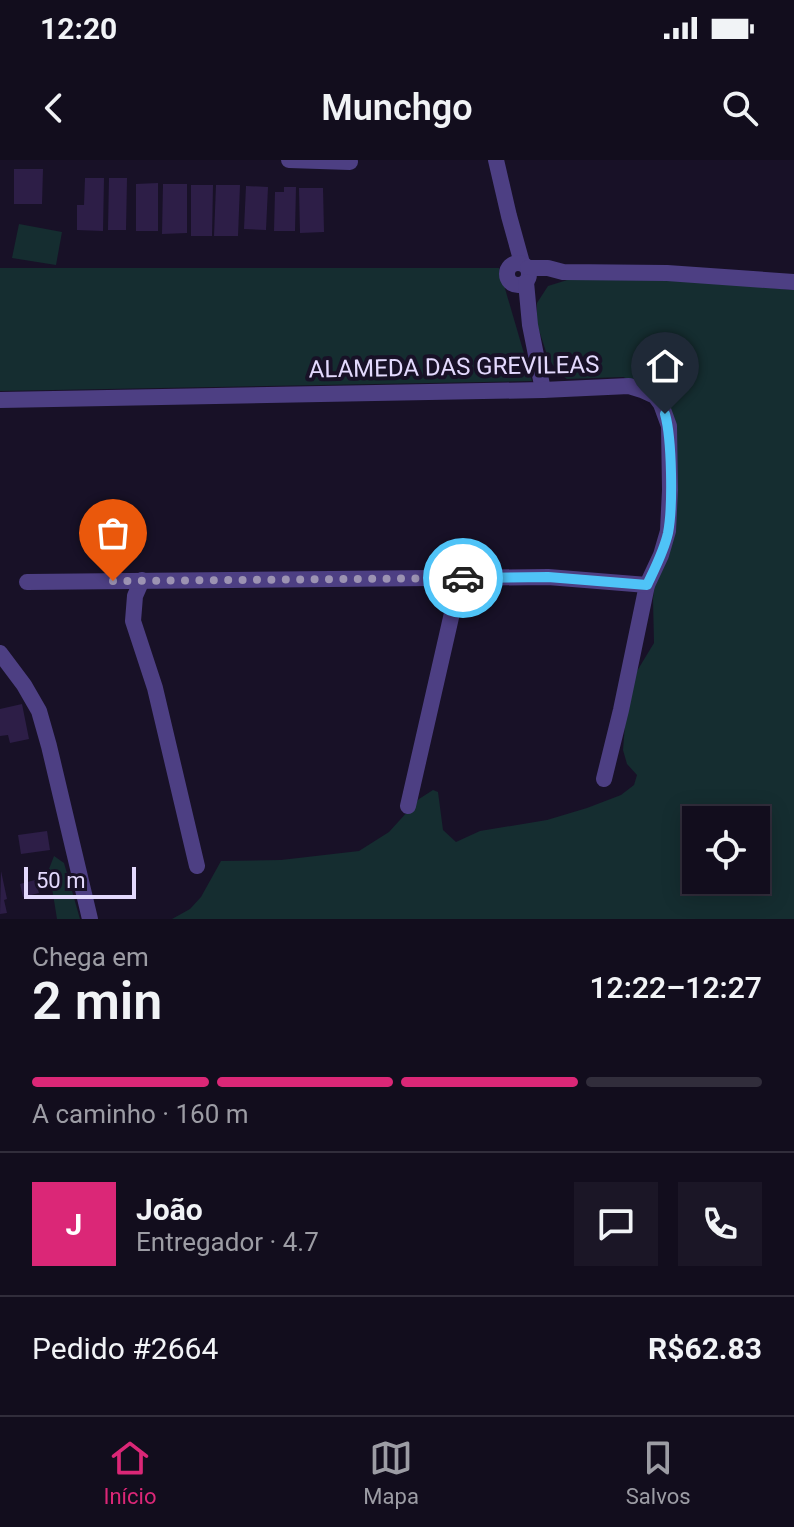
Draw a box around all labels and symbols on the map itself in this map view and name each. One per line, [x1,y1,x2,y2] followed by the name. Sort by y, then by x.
[631,332,699,414] pin
[308,350,600,384] street label: ALAMEDA DAS GREVILEAS
[79,499,147,581] pin
[423,538,503,618] courier
[24,863,136,899] scale bar

